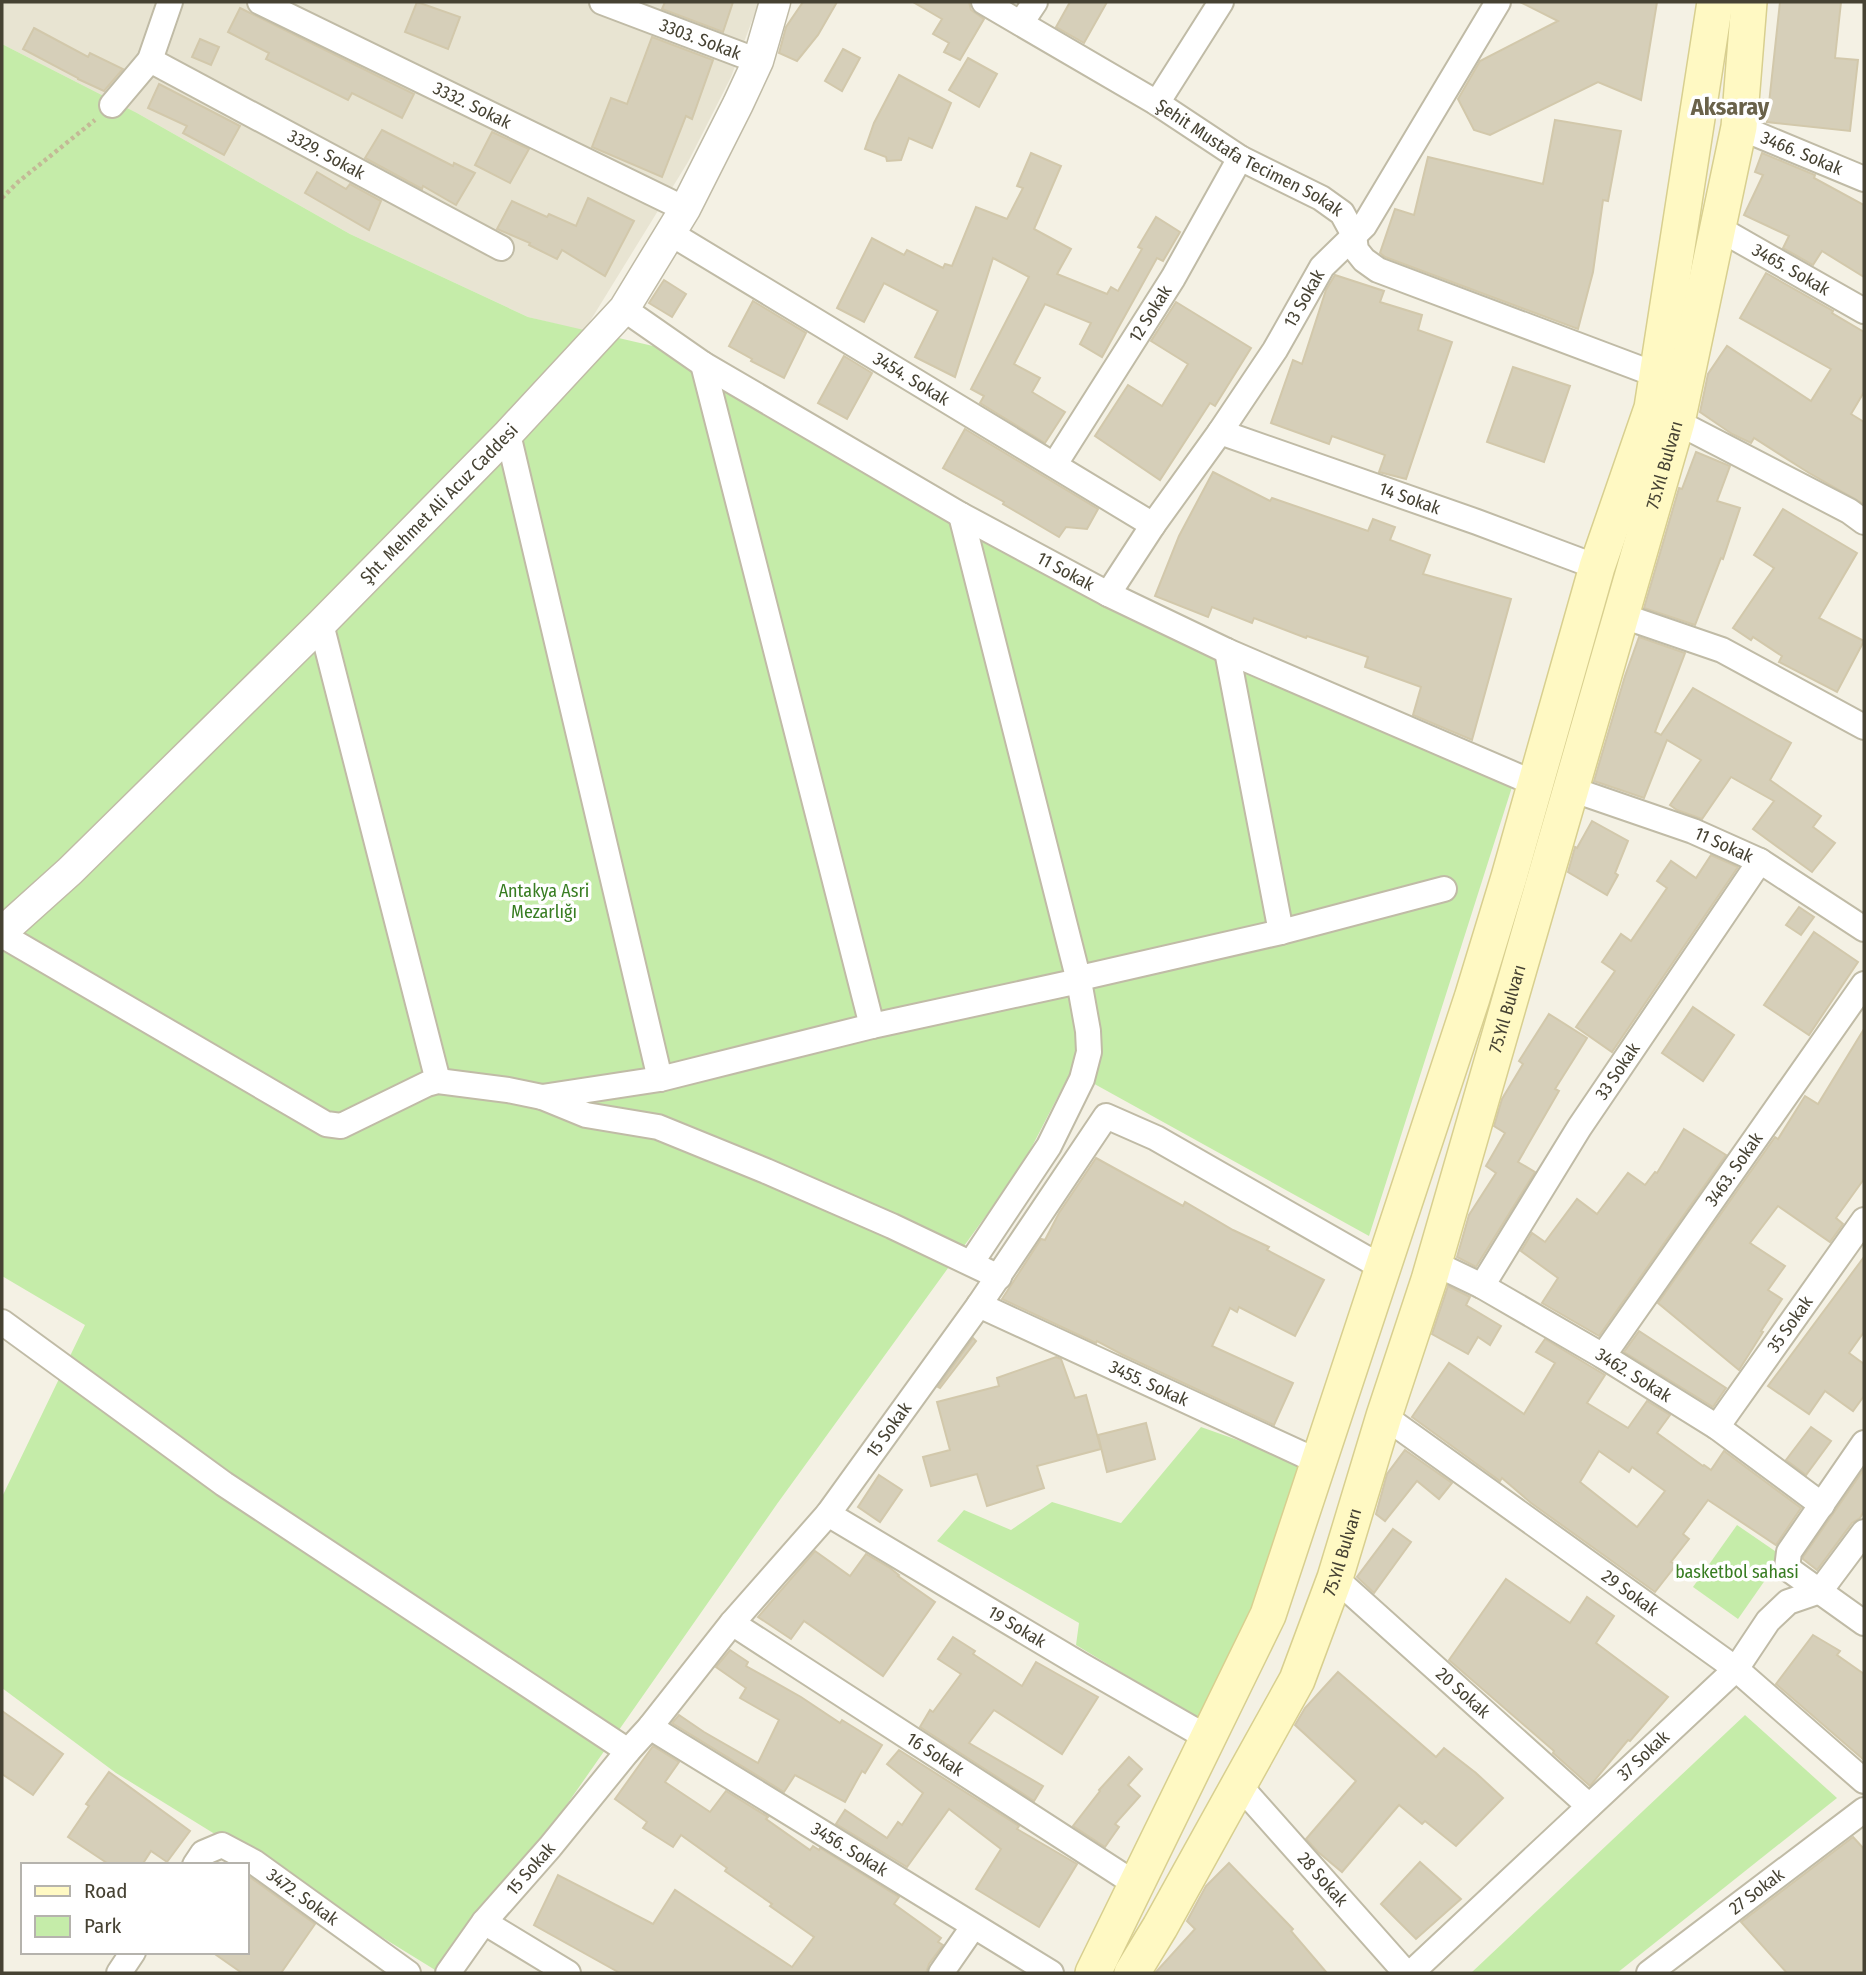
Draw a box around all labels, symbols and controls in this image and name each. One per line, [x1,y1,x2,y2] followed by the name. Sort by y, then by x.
[656,14,745,65] street label: 3303. Sokak
[430,77,515,134] street label: 3332. Sokak
[1690,93,1770,121] district label: Aksaray
[1152,94,1348,222] street label: Şehit Mustafa Tecimen Sokak
[284,125,369,184] street label: 3329. Sokak
[1758,126,1846,180] street label: 3466. Sokak
[1748,239,1834,301] street label: 3465. Sokak
[1279,265,1330,331] street label: 13 Sokak
[1124,281,1177,346] street label: 12 Sokak
[869,347,954,411] street label: 3454. Sokak
[356,419,523,588] street label: Şht. Mehmet Ali Acuz Caddesi
[1641,419,1688,512] street label: 75.Yıl Bulvarı
[1376,478,1444,520] street label: 14 Sokak
[1033,547,1099,596] street label: 11 Sokak
[1691,822,1757,868] street label: 11 Sokak
[499,880,589,923] park label: Antakya Asri Mezarlığı
[1484,962,1531,1055] street label: 75.Yıl Bulvarı
[1590,1038,1645,1104] street label: 33 Sokak
[1700,1128,1768,1211] street label: 3463. Sokak
[1762,1291,1818,1357] street label: 35 Sokak
[1592,1343,1676,1407] street label: 3462. Sokak
[1106,1356,1192,1411] street label: 3455. Sokak
[861,1397,917,1462] street label: 15 Sokak
[1318,1506,1366,1599] street label: 75.Yıl Bulvarı
[1675,1561,1799,1583] park label: basketbol sahasi
[1597,1565,1663,1621] street label: 29 Sokak
[984,1601,1050,1653] street label: 19 Sokak
[1431,1663,1495,1723] street label: 20 Sokak
[1613,1726,1674,1785] street label: 37 Sokak
[902,1728,969,1781] street label: 16 Sokak
[807,1818,892,1881] street label: 3456. Sokak
[501,1838,560,1900] street label: 15 Sokak
[1293,1848,1353,1911] street label: 28 Sokak
[21,1863,248,1954] legend
[1725,1863,1789,1919] street label: 27 Sokak
[262,1864,343,1931] street label: 3472. Sokak
[84,1878,128,1904] text: Road
[84,1913,122,1939] text: Park

